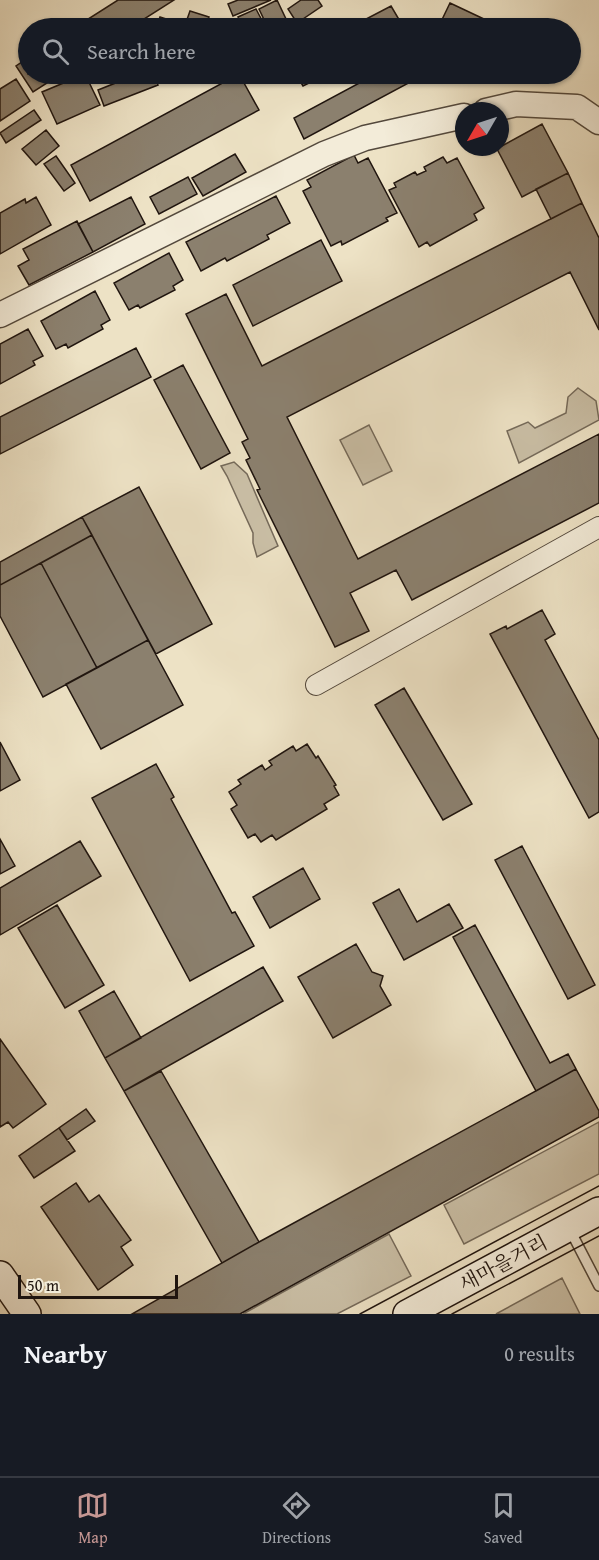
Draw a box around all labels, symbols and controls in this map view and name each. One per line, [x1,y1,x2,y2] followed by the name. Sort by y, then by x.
[18,18,581,84] search box
[39,35,72,68] icon: search
[87,35,196,67] text: Search here
[455,102,509,156] north arrow
[453,1227,552,1298] street label: 새마을거리
[18,1272,178,1300] scale bar
[27,1273,59,1297] text: 50 m
[24,1334,107,1373] text: Nearby
[504,1339,575,1368] text: 0 results
[76,1489,109,1549] tab: Map
[262,1489,331,1549] tab: Directions
[484,1489,523,1549] tab: Saved

